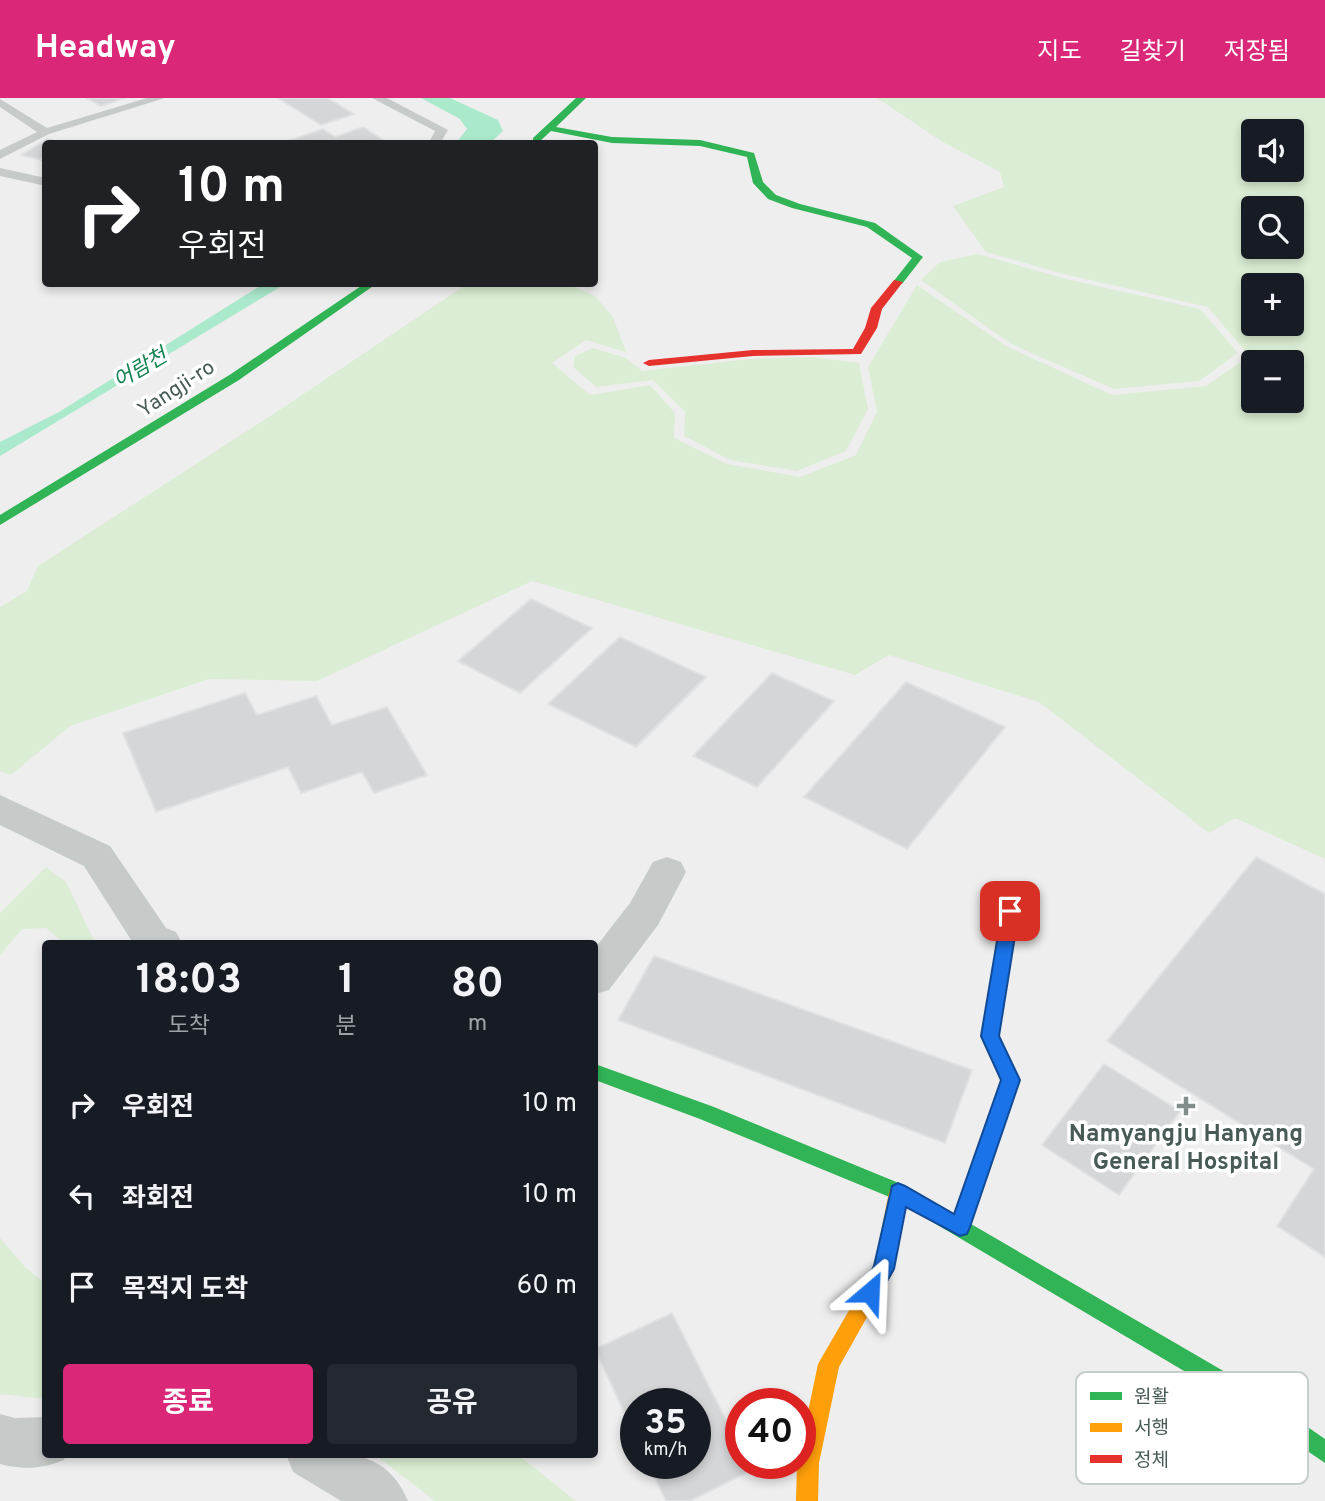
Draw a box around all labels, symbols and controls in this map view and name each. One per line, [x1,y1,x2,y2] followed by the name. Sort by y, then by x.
[35,28,176,70] text: Headway
[1037,38,1082,68] text: 지도
[1120,38,1186,68] text: 길찾기
[1224,38,1290,68] text: 저장됨
[1241,119,1304,413] map controls
[1241,119,1304,182] button: sound
[178,158,285,220] text: 10 m
[63,168,154,259] icon: right
[1241,196,1304,259] button: search
[178,228,266,268] text: 우회전
[1241,273,1304,336] button: +
[109,342,175,395] water label: 어람천
[1241,350,1304,413] button: −
[133,354,220,424] street label: Yangji-ro
[980,881,1040,941] pin
[991,892,1029,930] icon: arrive
[136,955,242,1008] text: 18:03
[338,955,355,1008] text: 1
[451,959,504,1012] text: 80
[468,1010,487,1039] text: m
[168,1013,210,1042] text: 도착
[336,1013,357,1042] text: 분
[63,1086,101,1124] icon: right
[522,1088,577,1121] text: 10 m
[122,1092,194,1125] text: 우회전
[1176,1096,1196,1116] marker: Namyangju Hanyang General Hospital
[1069,1120,1303,1178] place label: Namyangju Hanyang General Hospital
[63,1177,101,1215] icon: left
[522,1179,577,1212] text: 10 m
[122,1183,194,1216] text: 좌회전
[833,1255,907,1329] position arrow
[63,1268,101,1306] icon: arrive
[517,1270,577,1303] text: 60 m
[122,1274,248,1307] text: 목적지 도착
[63,1364,313,1444] button: 종료
[327,1364,577,1444] button: 공유
[1076,1372,1308,1484] legend
[1134,1386,1169,1410] text: 원활
[725,1388,816,1479] speed limit sign: 40
[644,1402,687,1446] text: 35
[1134,1417,1169,1441] text: 서행
[644,1439,687,1462] text: km/h
[1134,1449,1169,1473] text: 정체

